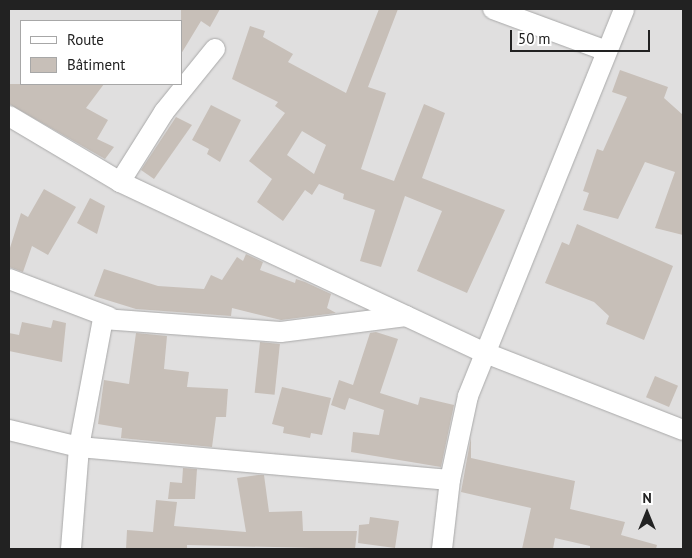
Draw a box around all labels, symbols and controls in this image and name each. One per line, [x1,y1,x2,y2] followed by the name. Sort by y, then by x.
[20,20,182,85] legend
[512,20,652,52] scale bar
[518,29,551,48] text: 50 m
[67,30,104,49] text: Route
[67,55,125,74] text: Bâtiment
[622,488,672,538] north arrow
[642,489,652,507] text: N

